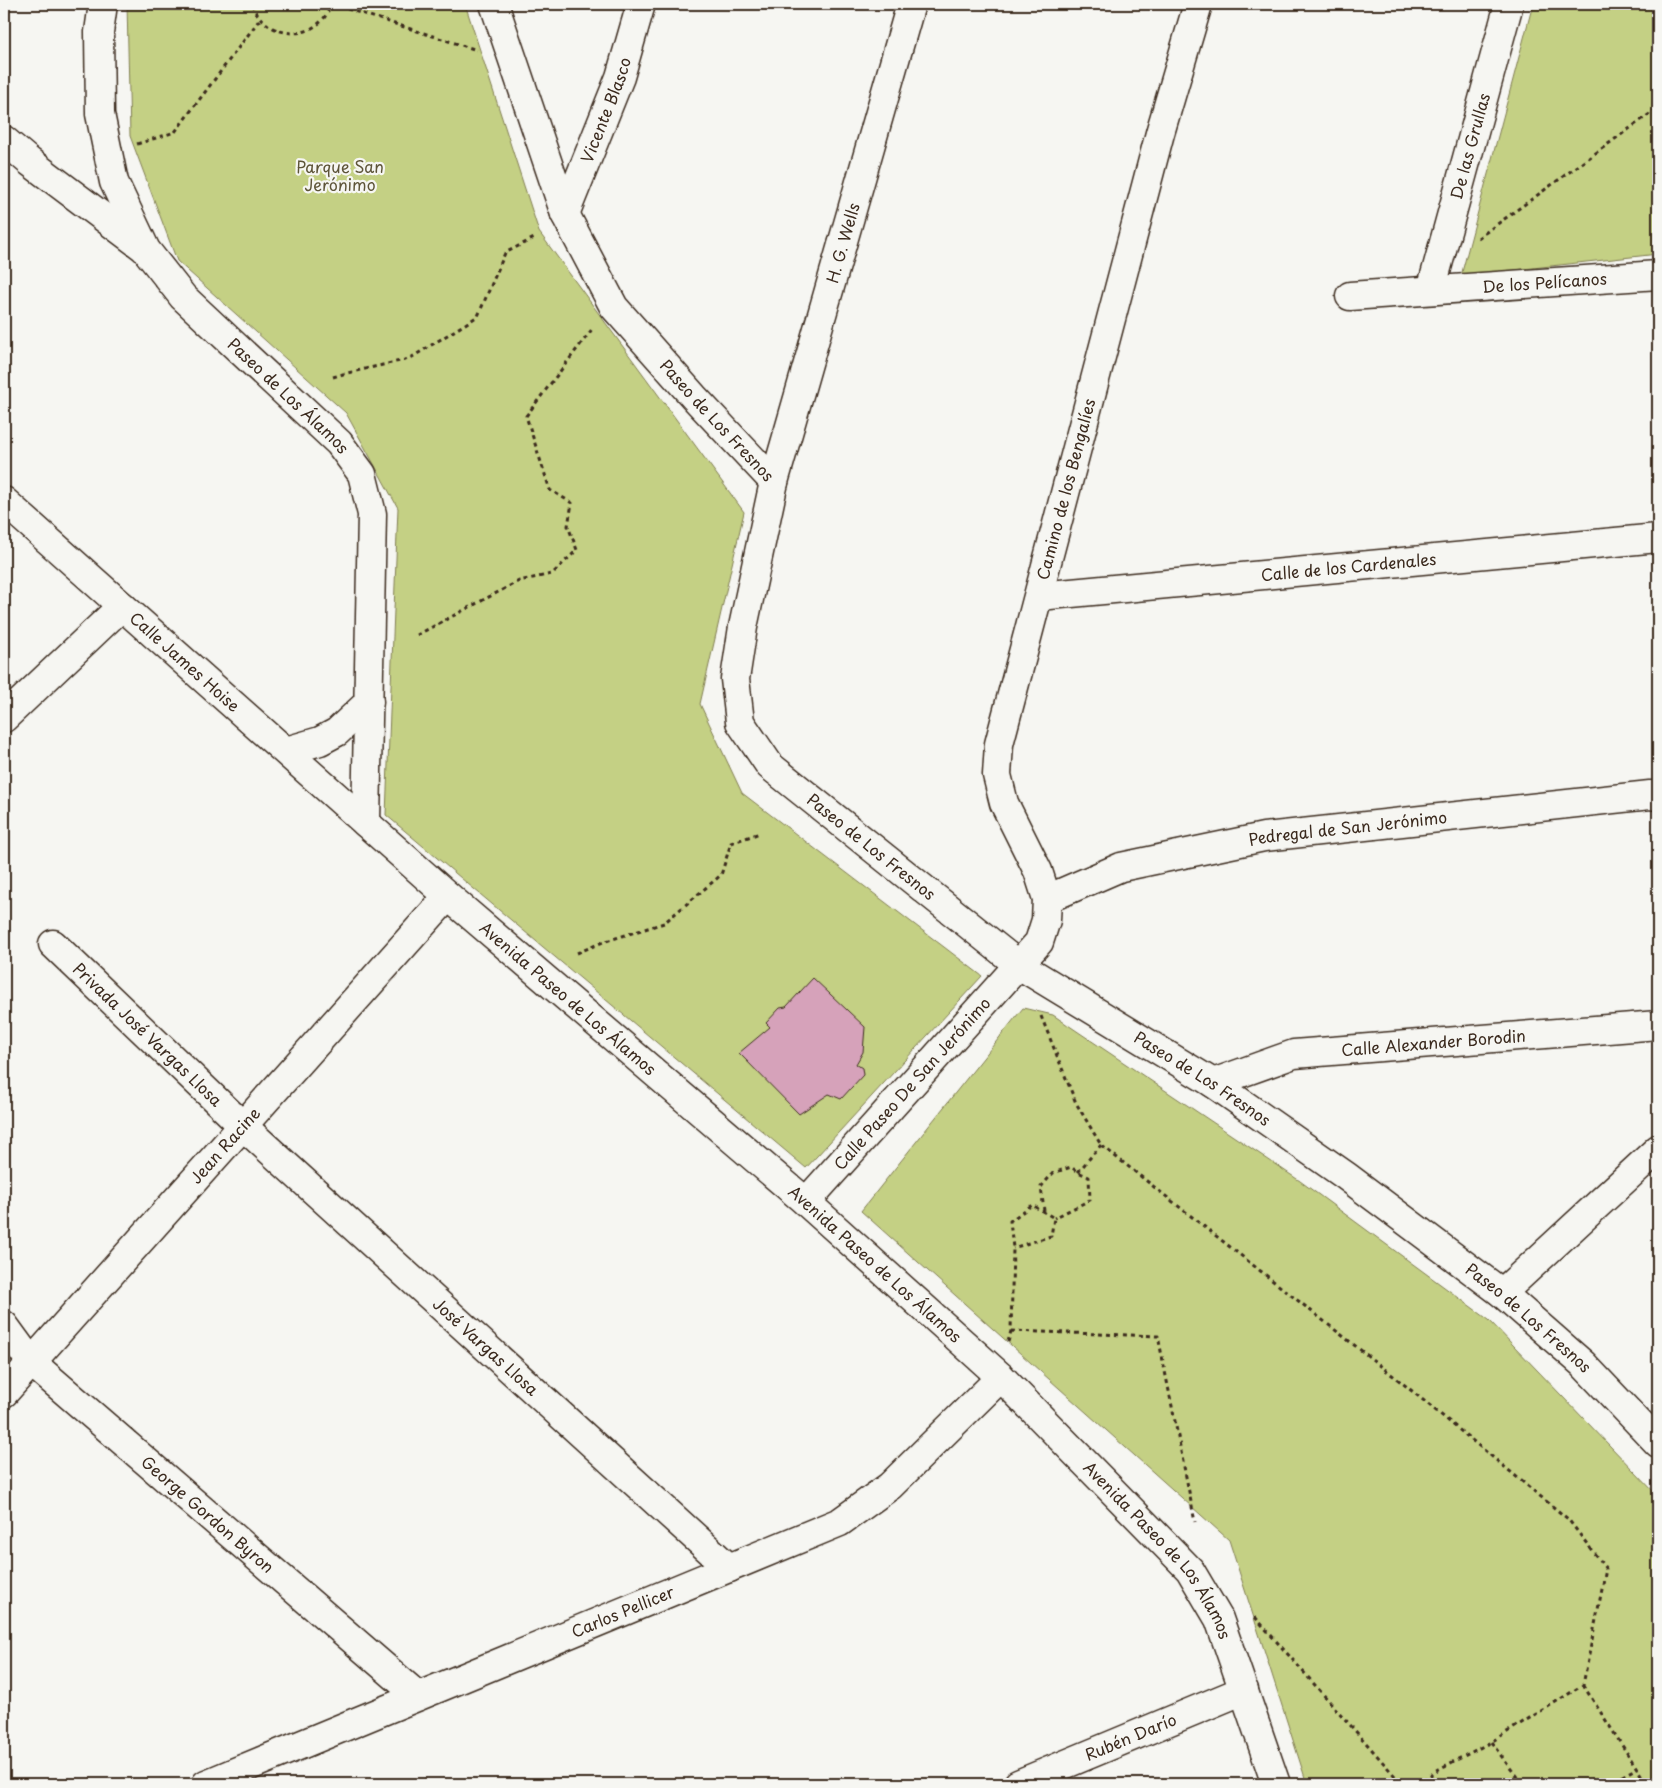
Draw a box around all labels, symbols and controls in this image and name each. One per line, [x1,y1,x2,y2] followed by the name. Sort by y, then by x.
[574,54,636,166] street label: Vicente Blasco
[1443,90,1495,202] street label: De las Grullas
[296,154,384,196] park label: Parque San Jerónimo
[819,200,865,286] street label: H. G. Wells
[1481,266,1608,298] street label: De los Pelícanos
[223,332,356,458] street label: Paseo de Los Álamos
[655,353,780,486] street label: Paseo de Los Fresnos
[1030,396,1101,582] street label: Camino de los Bengalíes
[1260,546,1437,586] street label: Calle de los Cardenales
[125,605,246,717] street label: Calle James Hoise
[802,787,941,905] street label: Paseo de Los Fresnos
[1246,804,1448,851] street label: Pedregal de San Jerónimo
[475,915,662,1080] street label: Avenida Paseo de Los Álamos
[68,957,228,1111] street label: Privada José Vargas Llosa
[827,991,995,1175] street label: Calle Paseo De San Jerónimo
[1340,1023,1527,1061] street label: Calle Alexander Borodin
[1130,1025,1276,1131] street label: Paseo de Los Fresnos
[184,1101,265,1188] street label: Jean Racine
[784,1179,968,1347] street label: Avenida Paseo de Los Álamos
[1461,1257,1598,1377] street label: Paseo de Los Fresnos
[428,1291,544,1400] street label: José Vargas Llosa
[136,1449,280,1578] street label: George Gordon Byron
[1079,1455,1238,1642] street label: Avenida Paseo de Los Álamos
[567,1579,678,1643] street label: Carlos Pellicer
[1081,1706,1180,1766] street label: Rubén Darío

